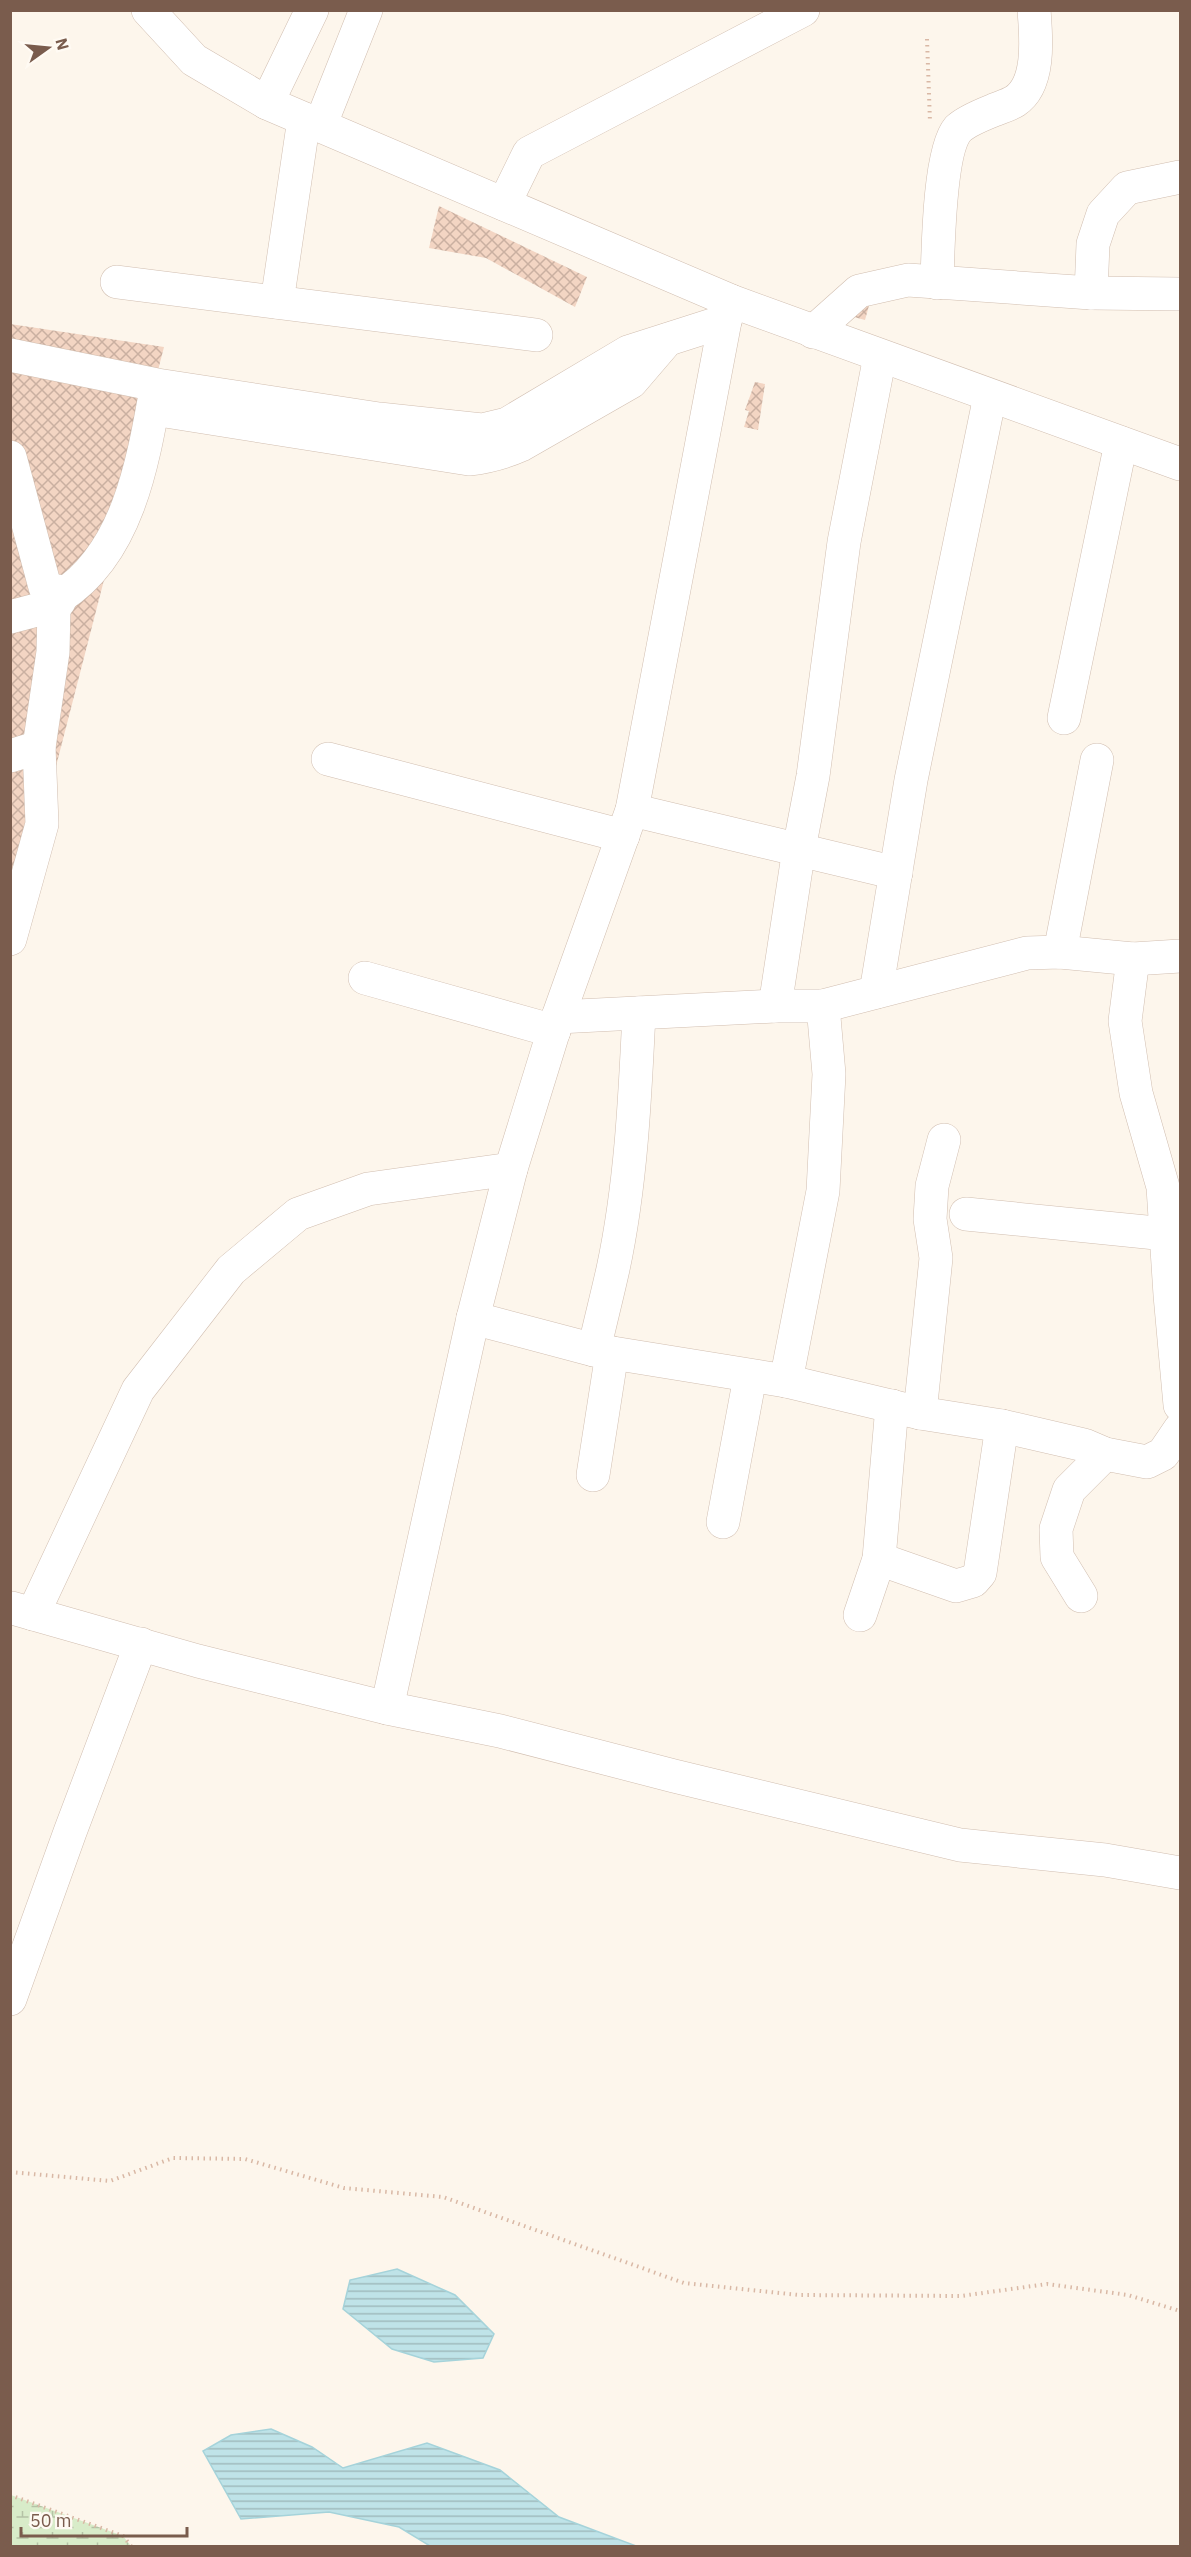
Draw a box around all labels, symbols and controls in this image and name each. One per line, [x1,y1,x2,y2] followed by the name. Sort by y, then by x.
[18,18,78,78] north arrow
[51,36,74,52] text: N
[21,2500,188,2538] scale bar
[30,2509,72,2532] text: 50 m

